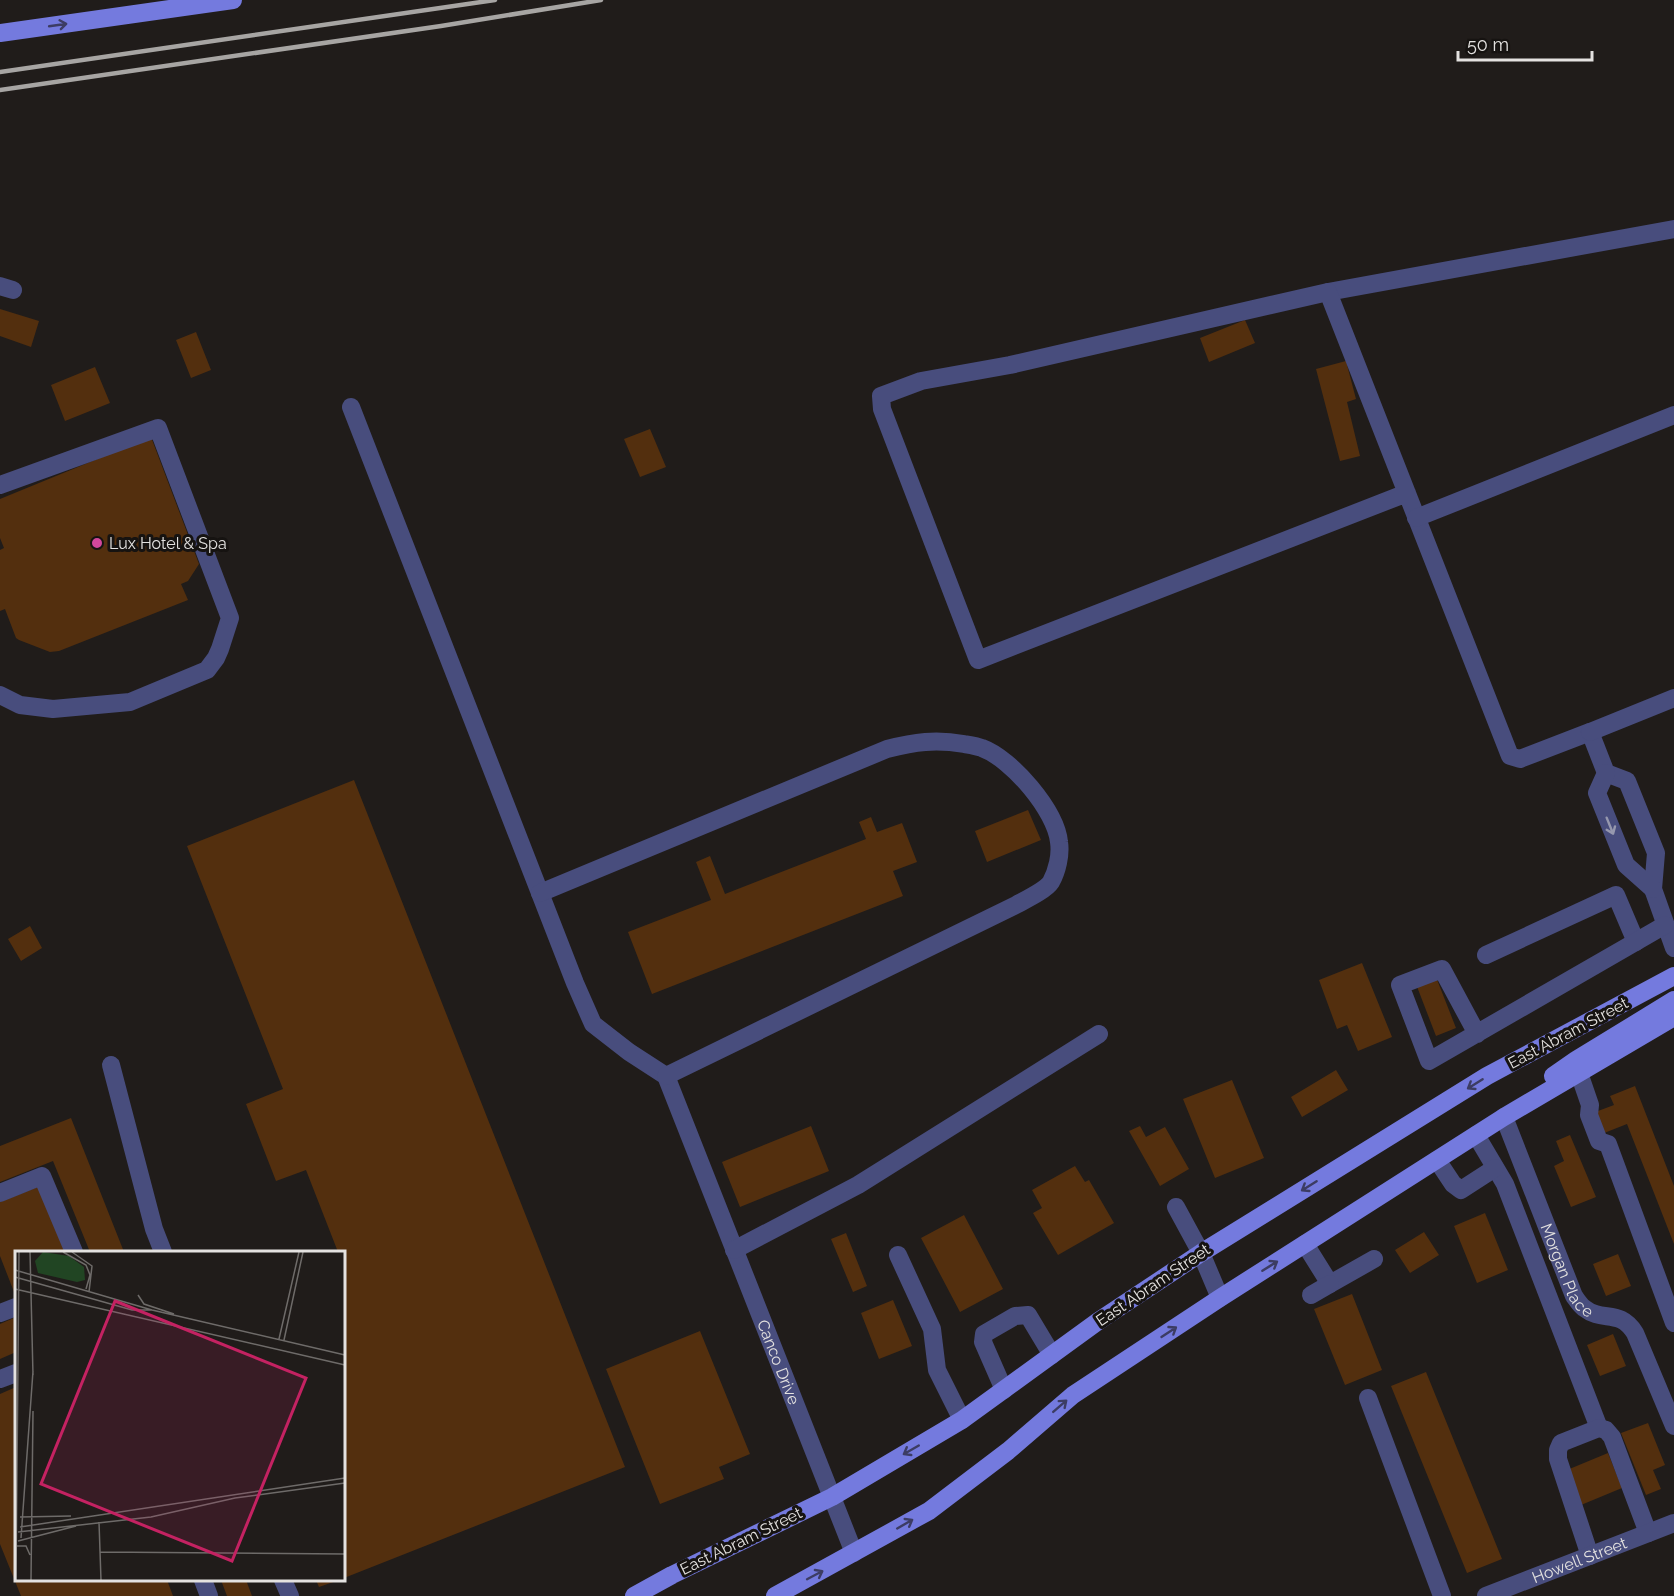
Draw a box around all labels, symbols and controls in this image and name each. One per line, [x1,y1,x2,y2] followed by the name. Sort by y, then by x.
[48,20,67,31] one-way arrow
[1458,24,1592,62] scale bar
[1467,34,1509,55] text: 50 m
[109,534,227,553] place label: Lux Hotel & Spa
[90,536,104,550] marker: Lux Hotel & Spa
[1605,816,1616,835] one-way arrow
[1505,993,1632,1073] street label: East Abram Street
[1467,1078,1484,1090] one-way arrow
[1301,1181,1318,1193] one-way arrow
[1537,1221,1597,1321] street label: Morgan Place
[1092,1240,1214,1330] street label: East Abram Street
[15,1251,345,1581] inset map
[1261,1260,1278,1272] one-way arrow
[753,1317,804,1407] street label: Canco Drive
[1160,1326,1177,1338] one-way arrow
[1052,1400,1068,1413] one-way arrow
[903,1445,921,1456] one-way arrow
[677,1503,806,1579] street label: East Abram Street
[896,1518,913,1530] one-way arrow
[1529,1533,1630,1587] street label: Howell Street
[805,1569,823,1580] one-way arrow

